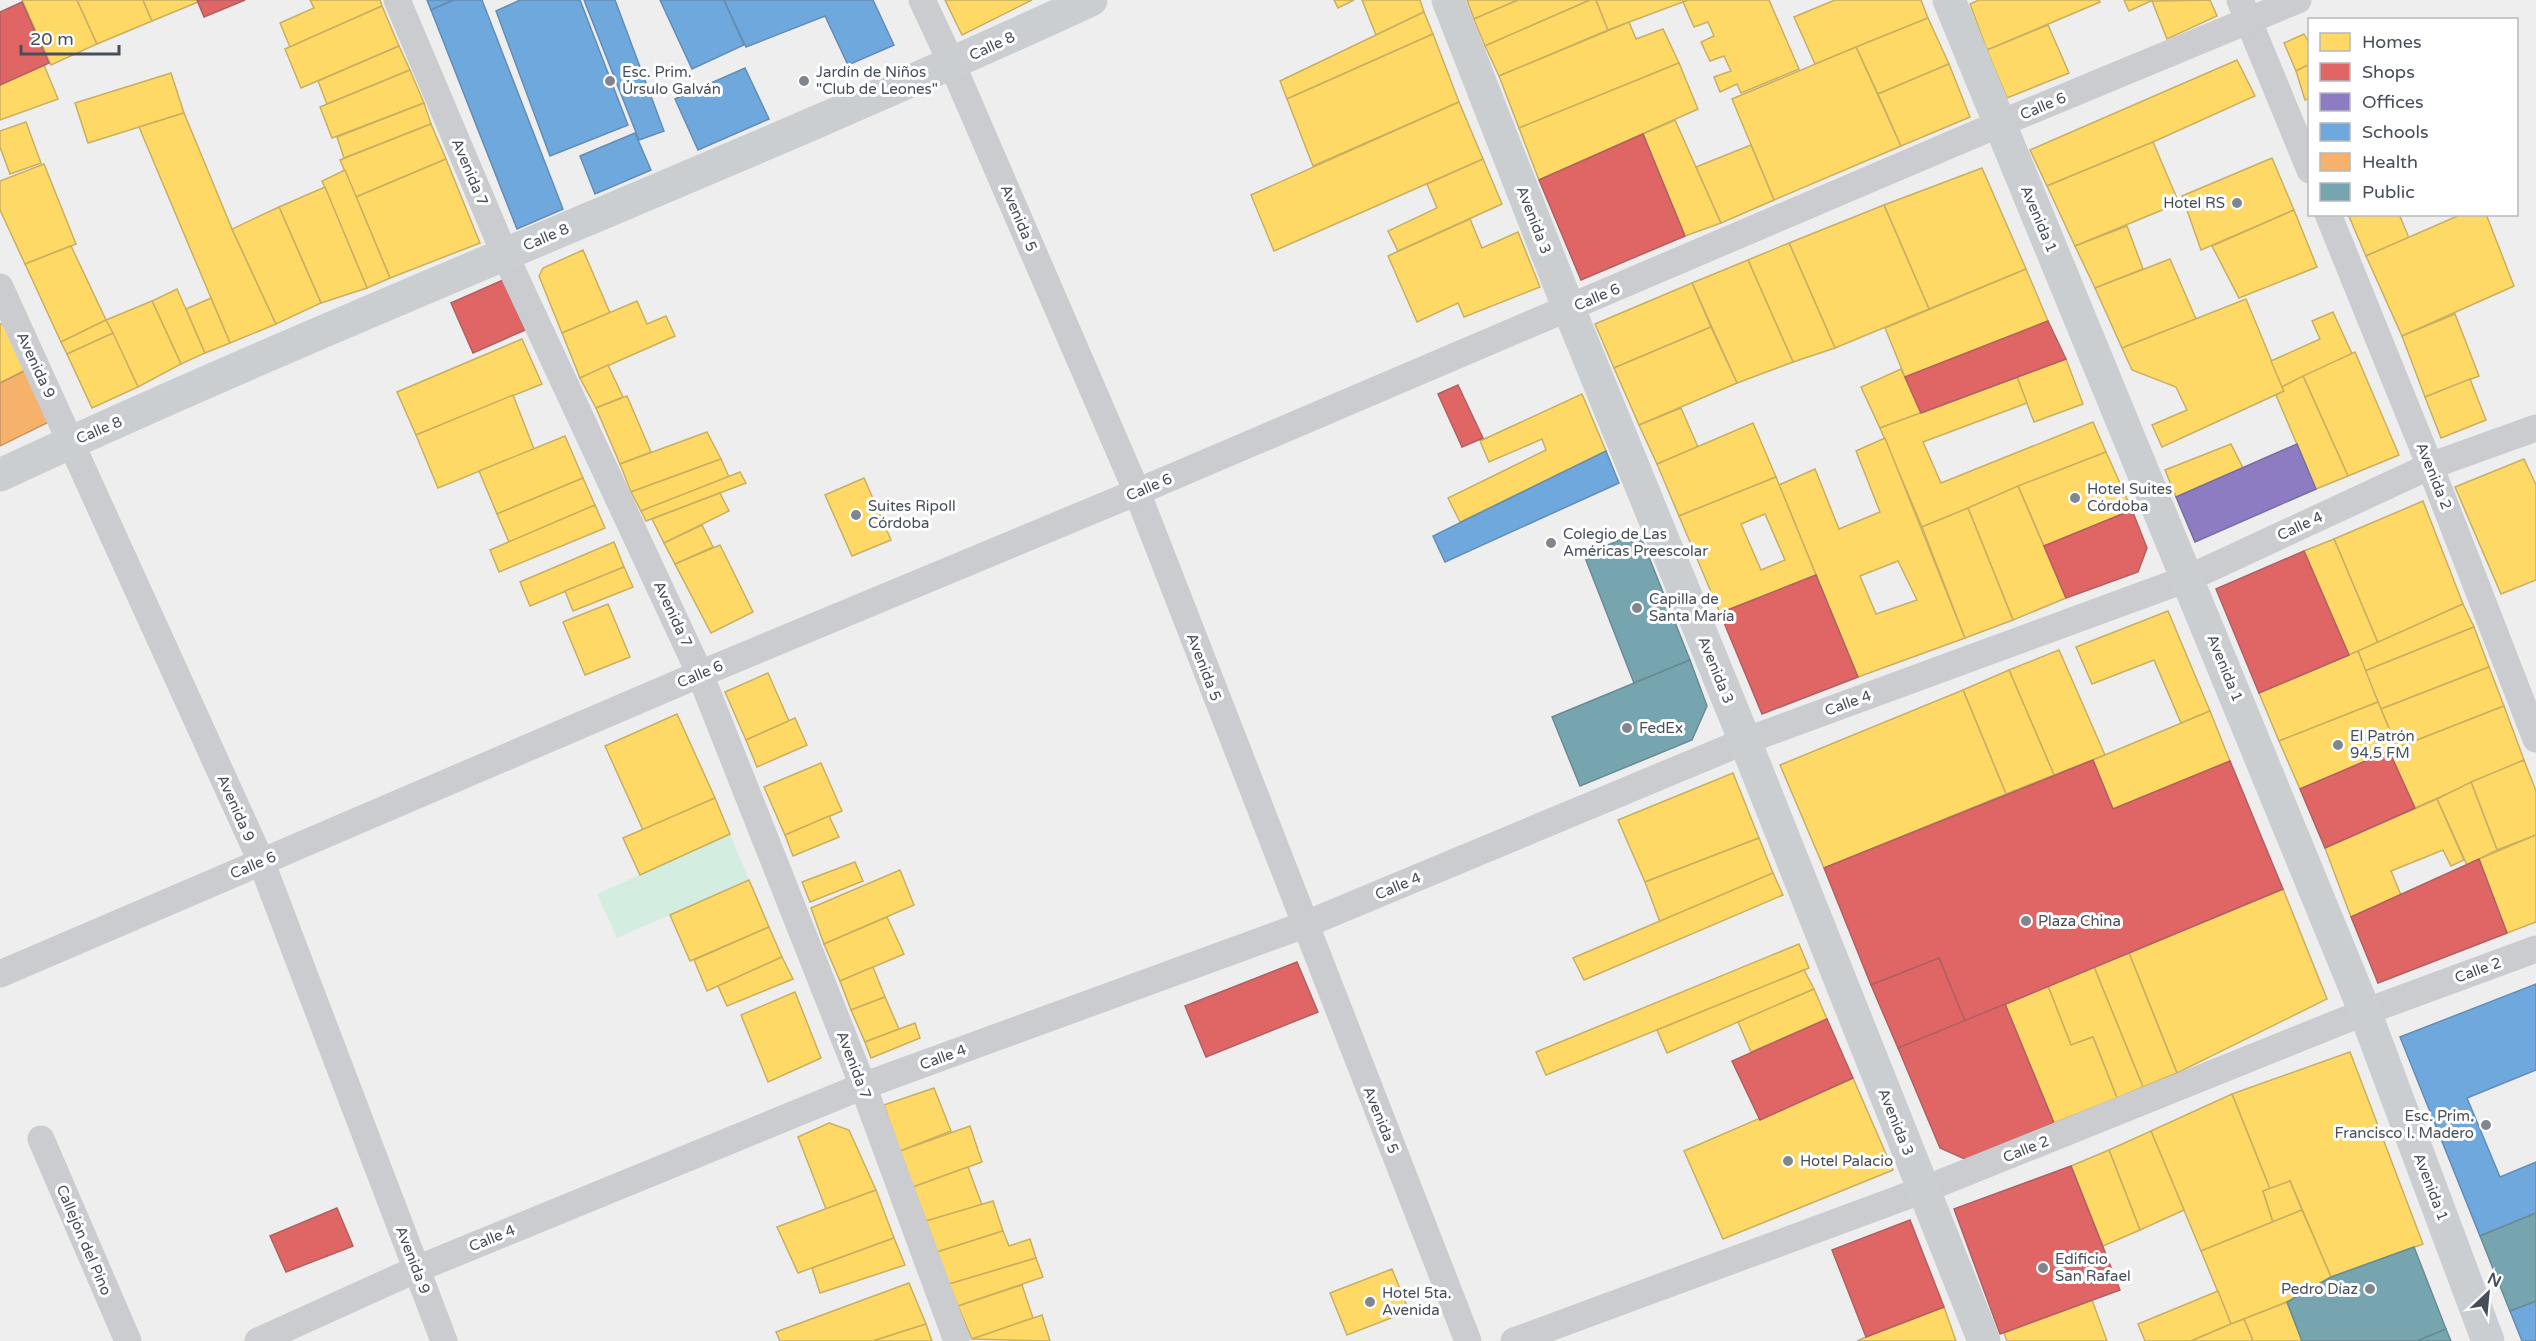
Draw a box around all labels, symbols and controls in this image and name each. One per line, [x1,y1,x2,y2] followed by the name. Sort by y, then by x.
[21,18,118,56] scale bar
[2308,18,2518,216] legend
[30,28,74,50] text: 20 m
[966,28,1018,64] street label: Calle 8
[2362,31,2422,53] text: Homes
[2362,61,2415,83] text: Shops
[622,63,721,98] place label: Esc. Prim. Úrsulo Galván
[816,63,938,98] place label: Jardín de Niños "Club de Leones"
[603,74,617,88] marker: Esc. Prim. Úrsulo Galván
[797,74,811,88] marker: Jardín de Niños "Club de Leones"
[2017,88,2069,124] street label: Calle 6
[2362,91,2424,113] text: Offices
[2362,121,2429,143] text: Schools
[448,136,492,208] street label: Avenida 7
[2362,151,2418,173] text: Health
[2362,181,2415,203] text: Public
[997,182,1041,254] street label: Avenida 5
[2017,183,2061,255] street label: Avenida 1
[1513,184,1555,256] street label: Avenida 3
[2163,194,2225,212] place label: Hotel RS
[2230,196,2244,210] marker: Hotel RS
[520,219,572,255] street label: Calle 8
[1571,279,1623,315] street label: Calle 6
[13,329,59,401] street label: Avenida 9
[73,412,125,448] street label: Calle 8
[2412,440,2456,512] street label: Avenida 2
[1123,469,1175,505] street label: Calle 6
[2087,480,2172,515] place label: Hotel Suites Córdoba
[2068,491,2082,505] marker: Hotel Suites Córdoba
[868,497,956,532] place label: Suites Ripoll Córdoba
[849,508,863,522] marker: Suites Ripoll Córdoba
[2274,508,2326,544] street label: Calle 4
[1563,525,1708,560] place label: Colegio de Las Américas Preescolar
[1544,536,1558,550] marker: Colegio de Las Américas Preescolar
[650,578,696,650] street label: Avenida 7
[1649,590,1735,625] place label: Capilla de Santa María
[1630,601,1644,615] marker: Capilla de Santa María
[1183,631,1225,703] street label: Avenida 5
[2203,632,2247,704] street label: Avenida 1
[1694,634,1738,706] street label: Avenida 3
[674,656,726,692] street label: Calle 6
[1822,686,1874,720] street label: Calle 4
[1639,719,1683,737] place label: FedEx
[1620,721,1634,735] marker: FedEx
[2350,727,2415,762] place label: El Patrón 94.5 FM
[2331,738,2345,752] marker: El Patrón 94.5 FM
[213,772,259,844] street label: Avenida 9
[227,847,279,883] street label: Calle 6
[1372,868,1424,904] street label: Calle 4
[2038,912,2121,930] place label: Plaza China
[2019,914,2033,928] marker: Plaza China
[2452,953,2504,987] street label: Calle 2
[833,1029,875,1101] street label: Avenida 7
[917,1040,969,1074] street label: Calle 4
[1359,1084,1403,1156] street label: Avenida 5
[1874,1086,1918,1158] street label: Avenida 3
[2334,1107,2474,1142] place label: Esc. Prim. Francisco I. Madero
[2479,1118,2493,1132] marker: Esc. Prim. Francisco I. Madero
[2000,1132,2052,1166] street label: Calle 2
[2410,1151,2452,1223] street label: Avenida 1
[1800,1152,1893,1170] place label: Hotel Palacio
[1781,1154,1795,1168] marker: Hotel Palacio
[53,1182,115,1298] street label: Callejón del Pino
[466,1221,518,1255] street label: Calle 4
[392,1224,434,1296] street label: Avenida 9
[2055,1250,2131,1285] place label: Edificio San Rafael
[2036,1261,2050,1275] marker: Edificio San Rafael
[2458,1263,2518,1323] north arrow
[2484,1269,2504,1292] text: N
[2281,1280,2358,1298] place label: Pedro Díaz
[2363,1282,2377,1296] marker: Pedro Díaz
[1382,1284,1451,1319] place label: Hotel 5ta. Avenida
[1363,1295,1377,1309] marker: Hotel 5ta. Avenida

